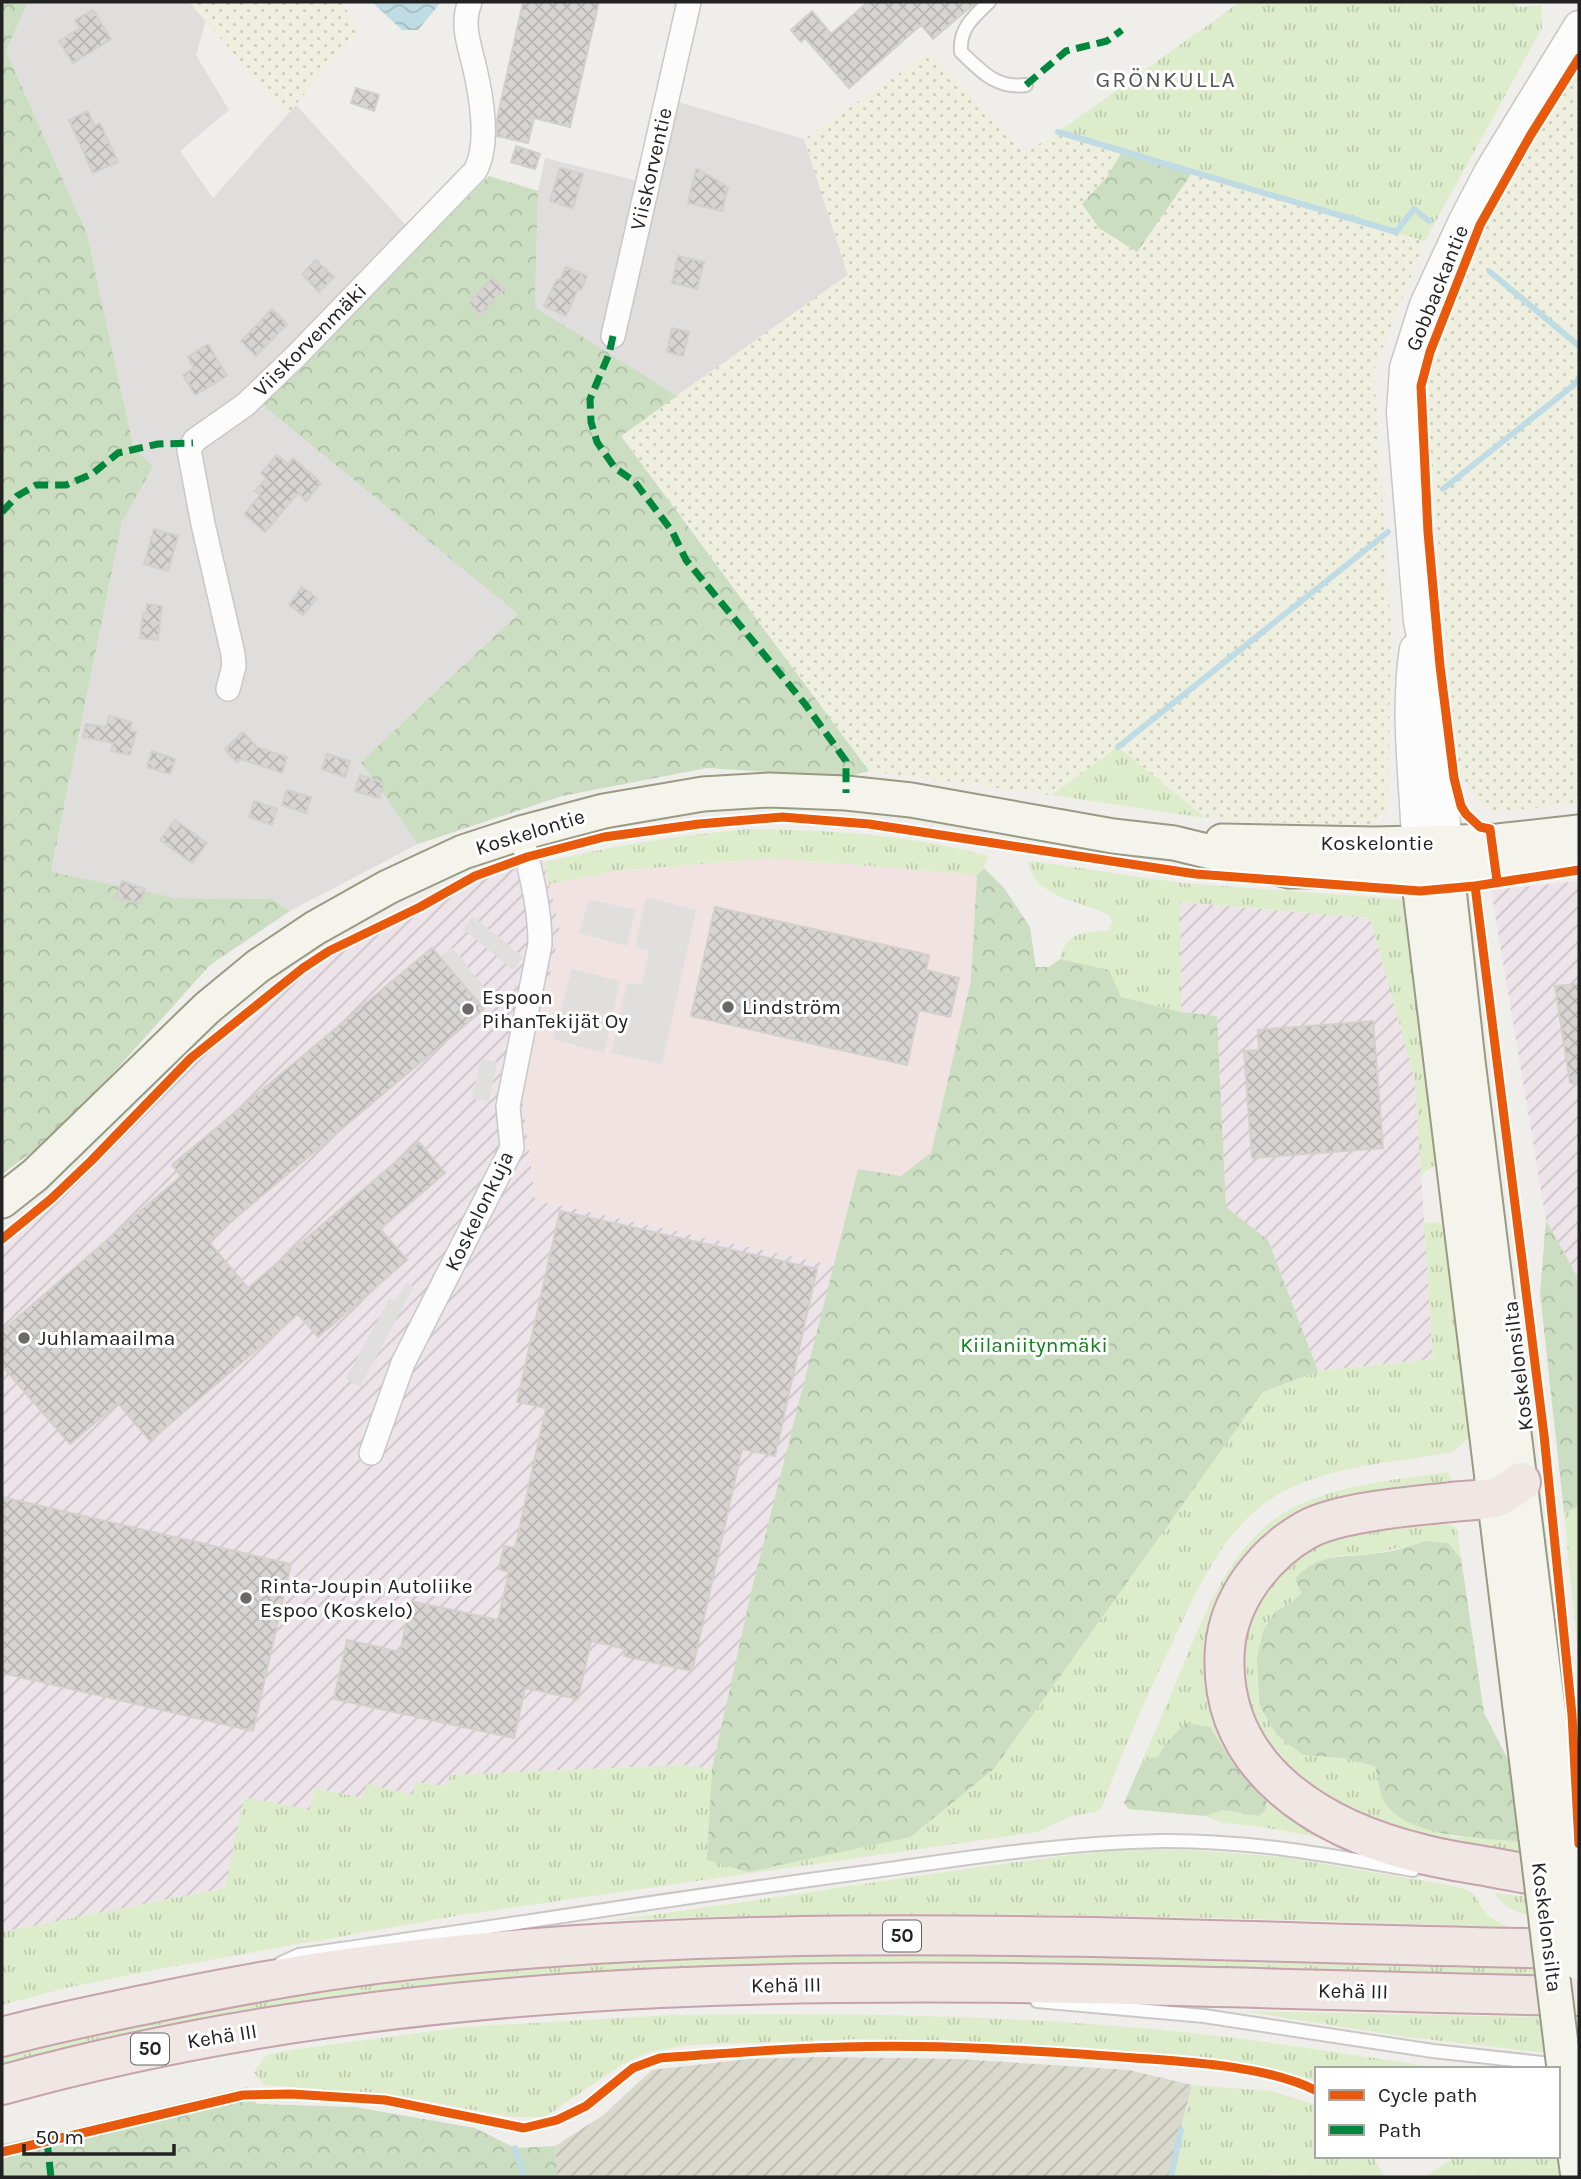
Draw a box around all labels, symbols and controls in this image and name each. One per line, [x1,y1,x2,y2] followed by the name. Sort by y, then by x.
[1095,66,1237,93] district label: GRÖNKULLA
[625,105,677,233] street label: Viiskorventie
[1401,222,1473,354] street label: Gobbackantie
[249,279,371,401] street label: Viiskorvenmäki
[473,804,587,860] street label: Koskelontie
[1321,831,1433,855] street label: Koskelontie
[482,985,628,1033] place label: Espoon PihanTekijät Oy
[742,995,841,1019] place label: Lindström
[720,999,736,1015] marker: Lindström
[460,1001,476,1017] marker: Espoon PihanTekijät Oy
[440,1147,518,1275] street label: Koskelonkuja
[1498,1300,1538,1432] street label: Koskelonsilta
[38,1326,175,1350] place label: Juhlamaailma
[16,1330,32,1346] marker: Juhlamaailma
[960,1333,1108,1357] park label: Kiilaniitynmäki
[260,1574,473,1622] place label: Rinta-Joupin Autoliike Espoo (Koskelo)
[238,1590,254,1606] marker: Rinta-Joupin Autoliike Espoo (Koskelo)
[1527,1861,1567,1993] street label: Koskelonsilta
[883,1920,921,1952] road number: 50
[751,1972,821,1998] street label: Kehä III
[1318,1978,1388,2004] street label: Kehä III
[185,2019,259,2053] street label: Kehä III
[131,2034,169,2064] road number: 50
[1315,2067,1560,2158] legend
[1378,2083,1478,2107] text: Cycle path
[24,2112,175,2156] scale bar
[1378,2118,1422,2142] text: Path
[35,2125,84,2149] text: 50 m

